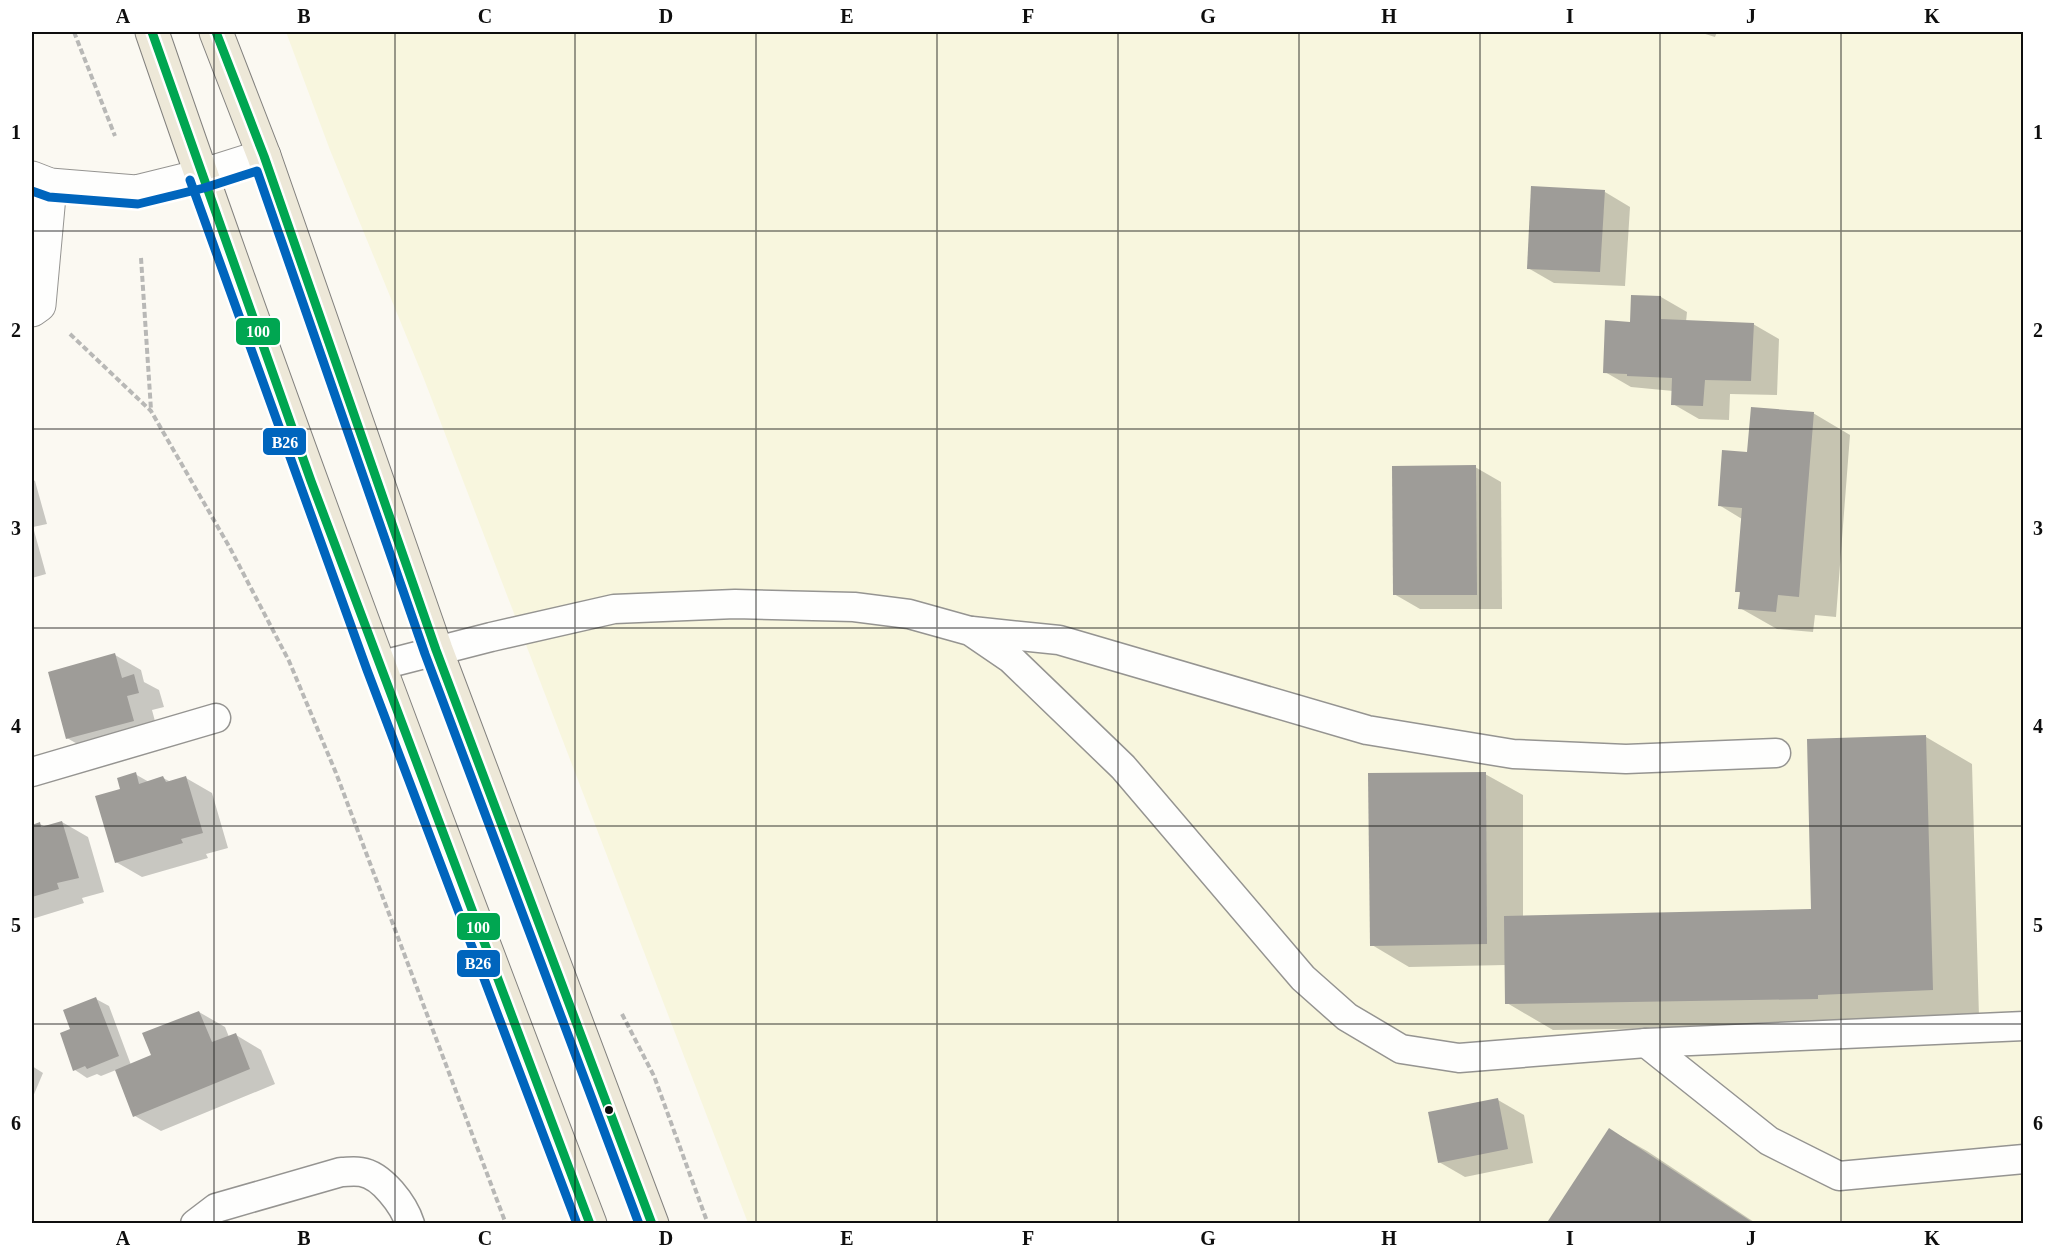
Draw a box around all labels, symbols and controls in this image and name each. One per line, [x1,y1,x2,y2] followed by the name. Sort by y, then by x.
[116,5,131,27] text: A
[297,5,311,27] text: B
[478,5,492,27] text: C
[659,5,673,27] text: D
[840,5,854,27] text: E
[1022,5,1034,27] text: F
[1200,5,1216,27] text: G
[1381,5,1397,27] text: H
[1566,5,1574,27] text: I
[1746,5,1756,27] text: J
[1924,5,1940,27] text: K
[11,121,21,143] text: 1
[2033,121,2043,143] text: 1
[235,317,281,346] line badge: 100
[11,319,21,341] text: 2
[2033,319,2043,341] text: 2
[246,323,270,340] text: 100
[262,427,307,456] line badge: B26
[272,434,298,451] text: B26
[11,517,21,539] text: 3
[2033,517,2043,539] text: 3
[11,715,21,737] text: 4
[2033,715,2043,737] text: 4
[456,912,501,941] line badge: 100
[11,914,21,936] text: 5
[2033,914,2043,936] text: 5
[466,919,490,936] text: 100
[456,949,501,978] line badge: B26
[465,955,491,972] text: B26
[603,1104,615,1116] unlabelled marker
[11,1112,21,1134] text: 6
[2033,1112,2043,1134] text: 6
[116,1227,131,1249] text: A
[297,1227,311,1249] text: B
[478,1227,492,1249] text: C
[659,1227,673,1249] text: D
[840,1227,854,1249] text: E
[1022,1227,1034,1249] text: F
[1200,1227,1216,1249] text: G
[1381,1227,1397,1249] text: H
[1566,1227,1574,1249] text: I
[1746,1227,1756,1249] text: J
[1924,1227,1940,1249] text: K

